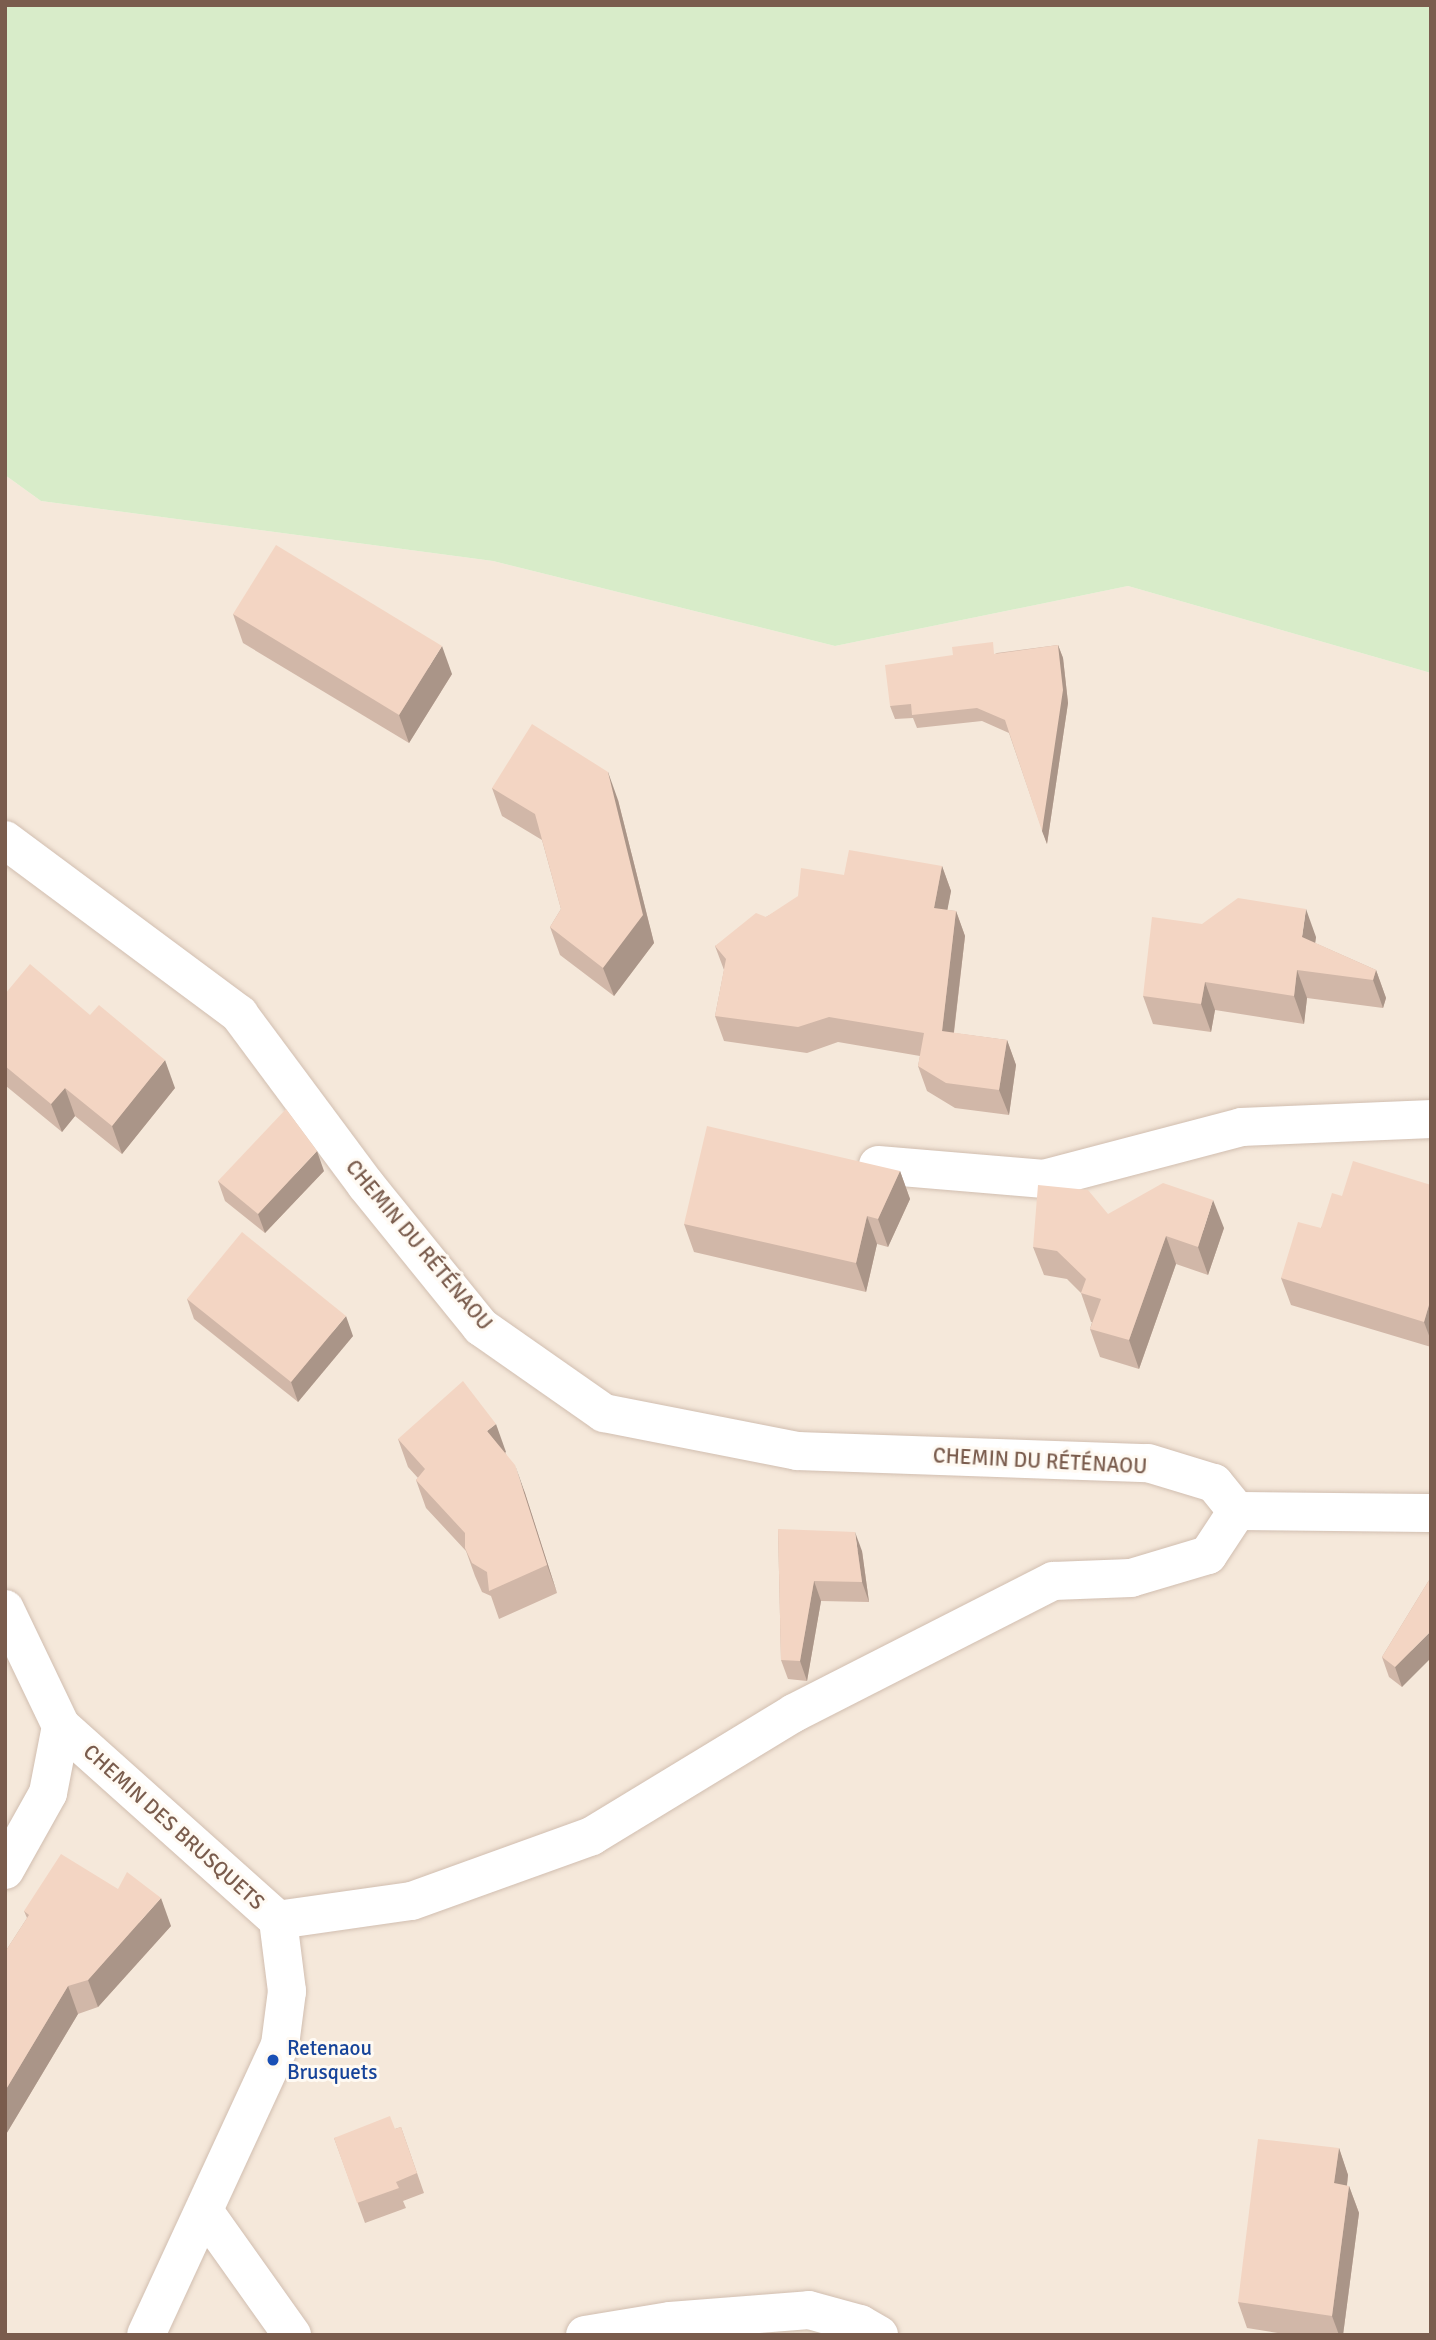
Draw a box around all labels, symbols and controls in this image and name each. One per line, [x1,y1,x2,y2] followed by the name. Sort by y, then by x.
[340,1155,498,1335] street label: CHEMIN DU RÉTÉNAOU
[932,1443,1148,1479] street label: CHEMIN DU RÉTÉNAOU
[78,1739,270,1915] street label: CHEMIN DES BRUSQUETS
[287,2035,377,2085] place label: Retenaou Brusquets
[265,2052,281,2068] marker: Retenaou Brusquets

